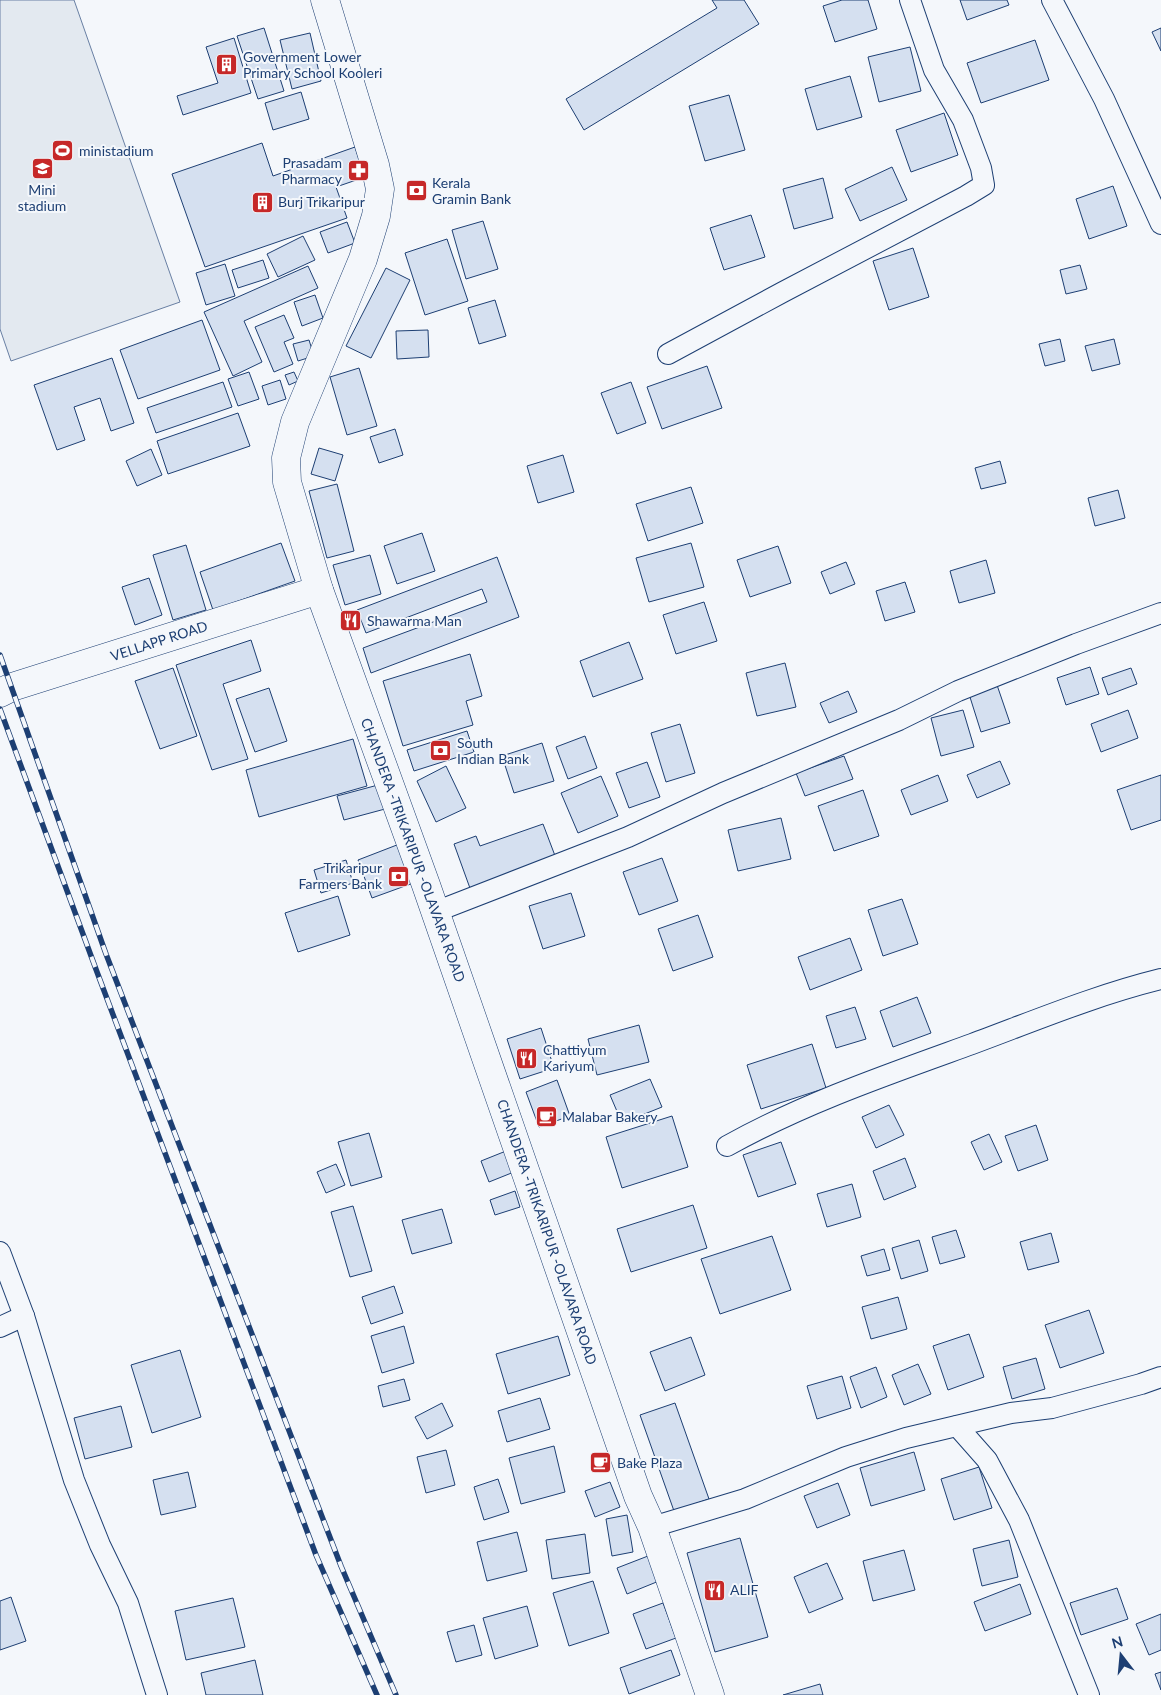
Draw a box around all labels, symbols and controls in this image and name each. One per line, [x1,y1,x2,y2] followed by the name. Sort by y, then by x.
[243,48,382,81] place label: Government Lower Primary School Kooleri
[215,53,239,77] building icon: Government Lower Primary School Kooleri
[51,139,75,163] sports icon: ministadium
[79,142,154,159] place label: ministadium
[281,154,343,187] place label: Prasadam Pharmacy
[30,156,54,180] school or university icon: Mini stadium
[346,159,370,183] pharmacy icon: Prasadam Pharmacy
[432,174,512,207] place label: Kerala Gramin Bank
[404,179,428,203] bank icon: Kerala Gramin Bank
[18,181,66,214] place label: Mini stadium
[250,190,274,214] building icon: Burj Trikaripur
[278,193,365,210] place label: Burj Trikaripur
[339,609,363,633] restaurant icon: Shawarma Man
[367,612,462,629] place label: Shawarma Man
[108,617,210,664] street label: VELLAPP ROAD
[358,715,469,984] street label: CHANDERA -TRIKARIPUR -OLAVARA ROAD
[457,734,530,767] place label: South Indian Bank
[429,739,453,763] bank icon: South Indian Bank
[299,859,383,892] place label: Trikaripur Farmers Bank
[386,864,410,888] bank icon: Trikaripur Farmers Bank
[543,1041,607,1074] place label: Chattiyum Kariyum
[515,1046,539,1070] restaurant icon: Chattiyum Kariyum
[494,1097,601,1367] street label: CHANDERA -TRIKARIPUR -OLAVARA ROAD
[534,1105,558,1129] cafe icon: Malabar Bakery
[562,1108,658,1125] place label: Malabar Bakery
[589,1451,613,1475] cafe icon: Bake Plaza
[617,1454,683,1471] place label: Bake Plaza
[702,1578,726,1602] restaurant icon: ALIF
[730,1581,759,1598] place label: ALIF
[1096,1630,1146,1680] north arrow
[1110,1632,1125,1652] text: N

